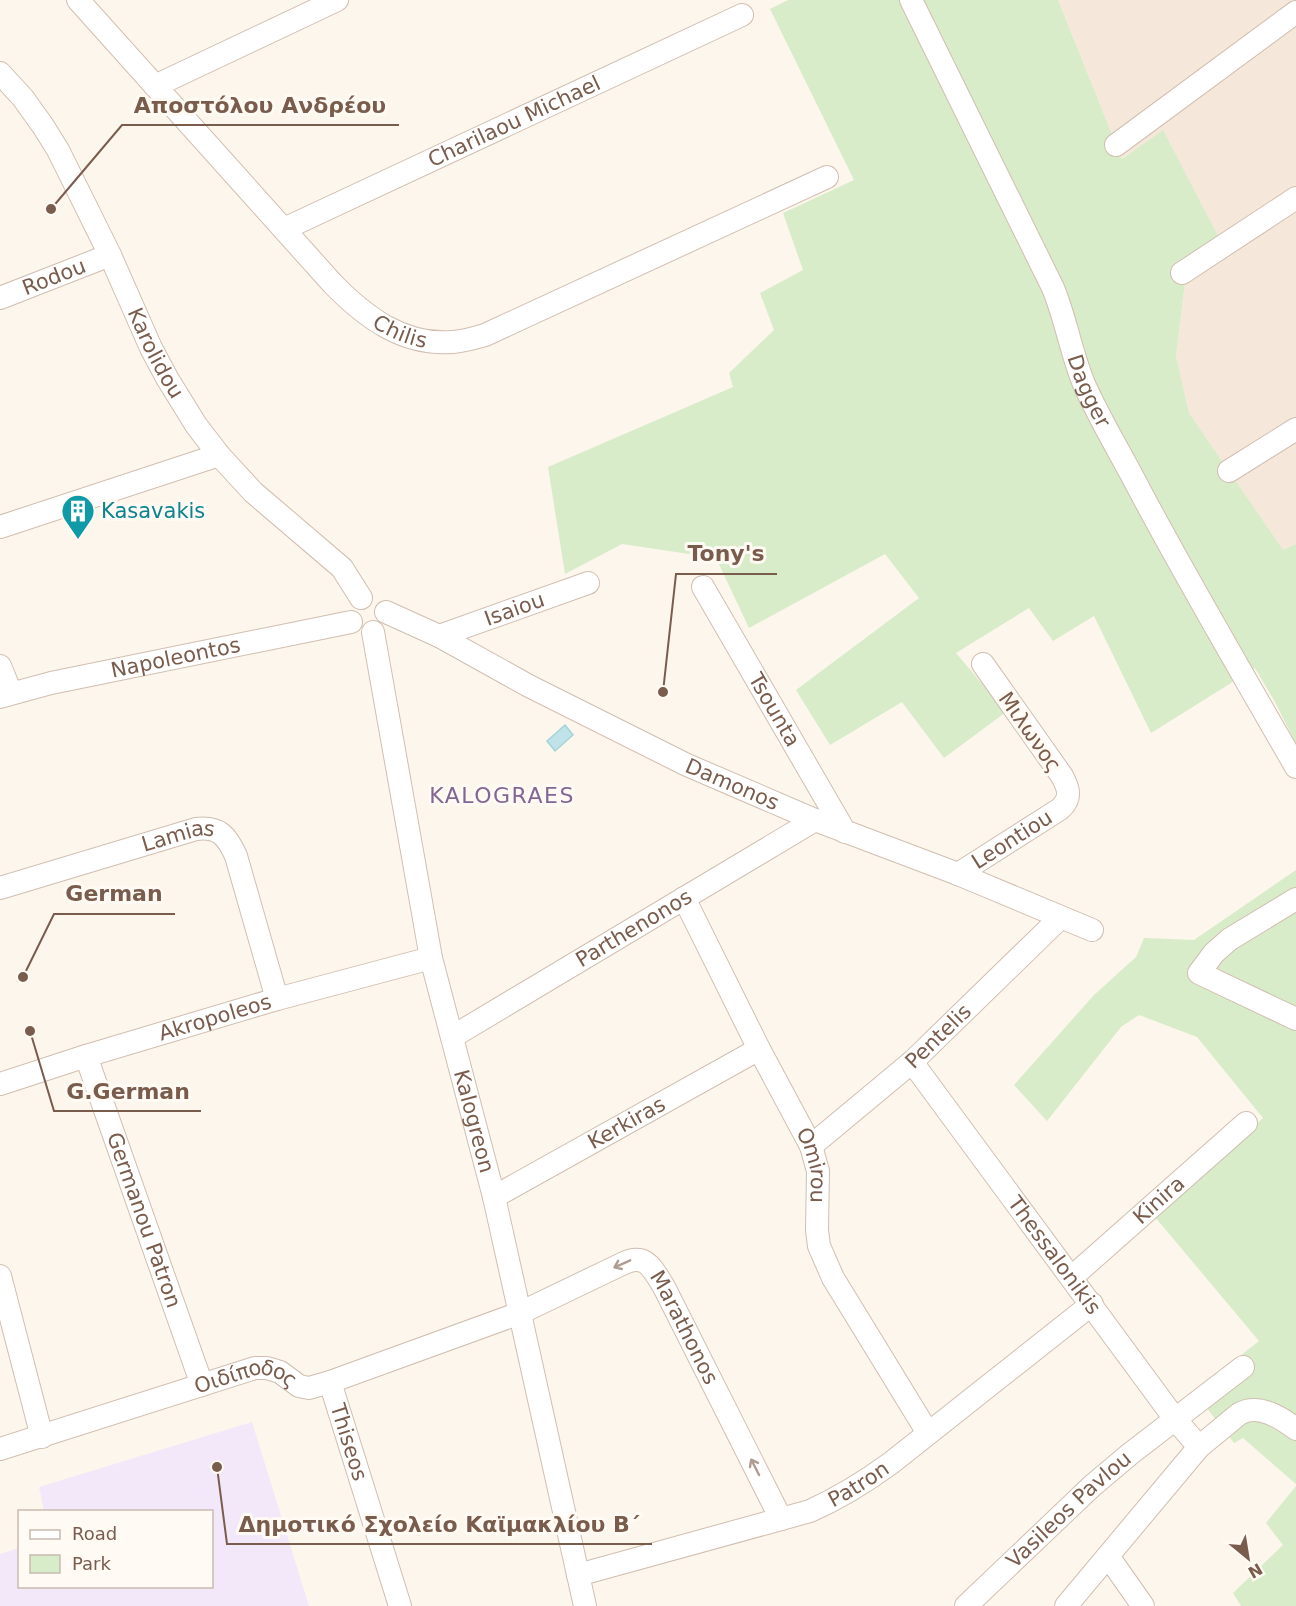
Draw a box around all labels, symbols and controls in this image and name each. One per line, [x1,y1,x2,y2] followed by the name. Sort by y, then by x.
[424,71,604,172] street label: Charilaou Michael
[122,85,399,125] callout: Αποστόλου Ανδρέου
[134,93,386,118] text: Αποστόλου Ανδρέου
[19,254,89,300] street label: Rodou
[123,304,189,403] street label: Karolidou
[368,310,429,353] street label: Chilis
[1062,351,1115,432] street label: Dagger
[60,493,96,540] building icon: Kasavakis
[101,499,205,523] place label: Kasavakis
[676,534,777,574] callout: Tony's
[687,541,765,566] text: Tony's
[481,587,548,631] street label: Isaiou
[109,633,243,683] street label: Napoleontos
[743,668,805,751] street label: Tsounta
[994,687,1066,777] street label: Μιλωνος
[682,754,783,815] street label: Damonos
[429,783,575,808] district label: KALOGRAES
[967,805,1057,874] street label: Leontiou
[139,816,216,857] street label: Lamias
[54,874,175,914] callout: German
[65,881,163,906] text: German
[572,884,696,972] street label: Parthenonos
[156,989,274,1046] street label: Akropoleos
[901,999,976,1074] street label: Pentelis
[449,1067,499,1175] street label: Kalogreon
[54,1071,201,1111] callout: G.German
[66,1079,190,1104] text: G.German
[584,1092,670,1154] street label: Kerkiras
[791,1123,830,1203] street label: Omirou
[102,1129,186,1311] street label: Germanou Patron
[1128,1171,1189,1229] street label: Kinira
[1002,1191,1106,1319] street label: Thessalonikis
[613,1259,631,1270] one-way arrow
[645,1266,723,1388] street label: Marathonos
[191,1355,302,1399] street label: Οιδίποδος
[325,1400,372,1484] street label: Thiseos
[1002,1446,1136,1573] street label: Vasileos Pavlou
[824,1456,893,1512] street label: Patron
[748,1458,760,1476] one-way arrow
[227,1504,652,1544] callout: Δημοτικό Σχολείο Καϊμακλίου Β΄
[18,1510,213,1588] legend
[238,1512,640,1537] text: Δημοτικό Σχολείο Καϊμακλίου Β΄
[72,1523,117,1544] text: Road
[1218,1528,1278,1588] north arrow
[72,1553,111,1574] text: Park
[1245,1559,1266,1582] text: N

